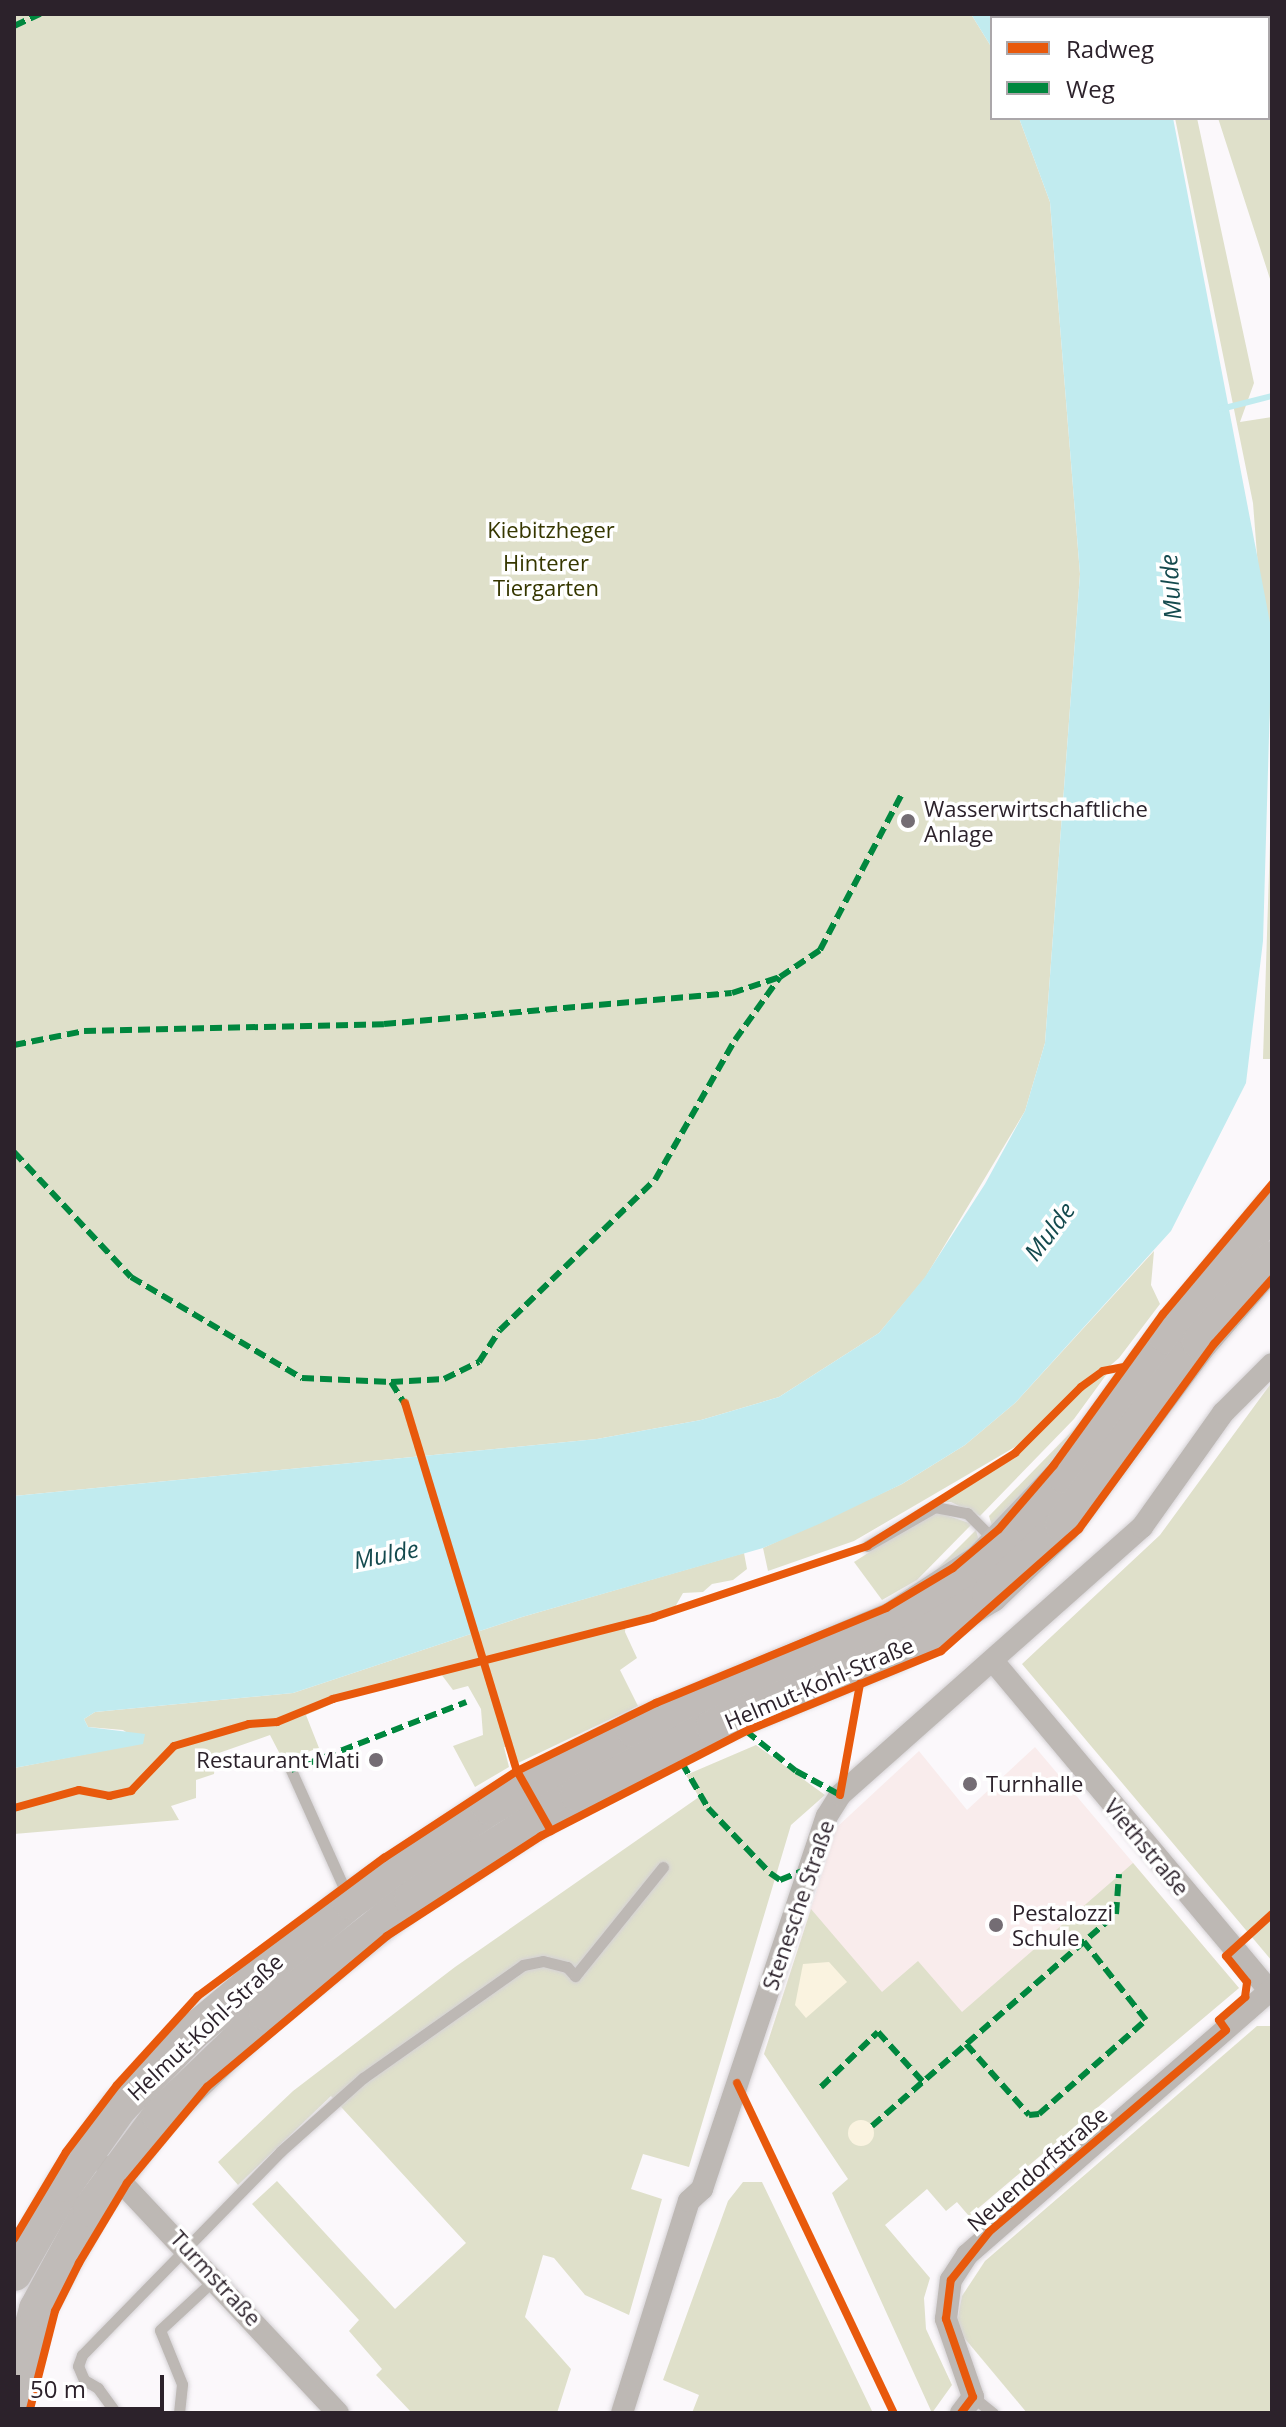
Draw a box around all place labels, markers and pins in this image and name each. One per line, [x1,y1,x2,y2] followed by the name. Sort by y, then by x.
[924,795,1148,846] place label: Wasserwirtschaftliche Anlage
[899,812,917,830] marker: Wasserwirtschaftliche Anlage
[196,1747,360,1773] place label: Restaurant Mati
[367,1751,385,1769] marker: Restaurant Mati
[986,1771,1083,1797] place label: Turnhalle
[961,1775,979,1793] marker: Turnhalle
[1012,1899,1113,1950] place label: Pestalozzi Schule
[987,1916,1005,1934] marker: Pestalozzi Schule

